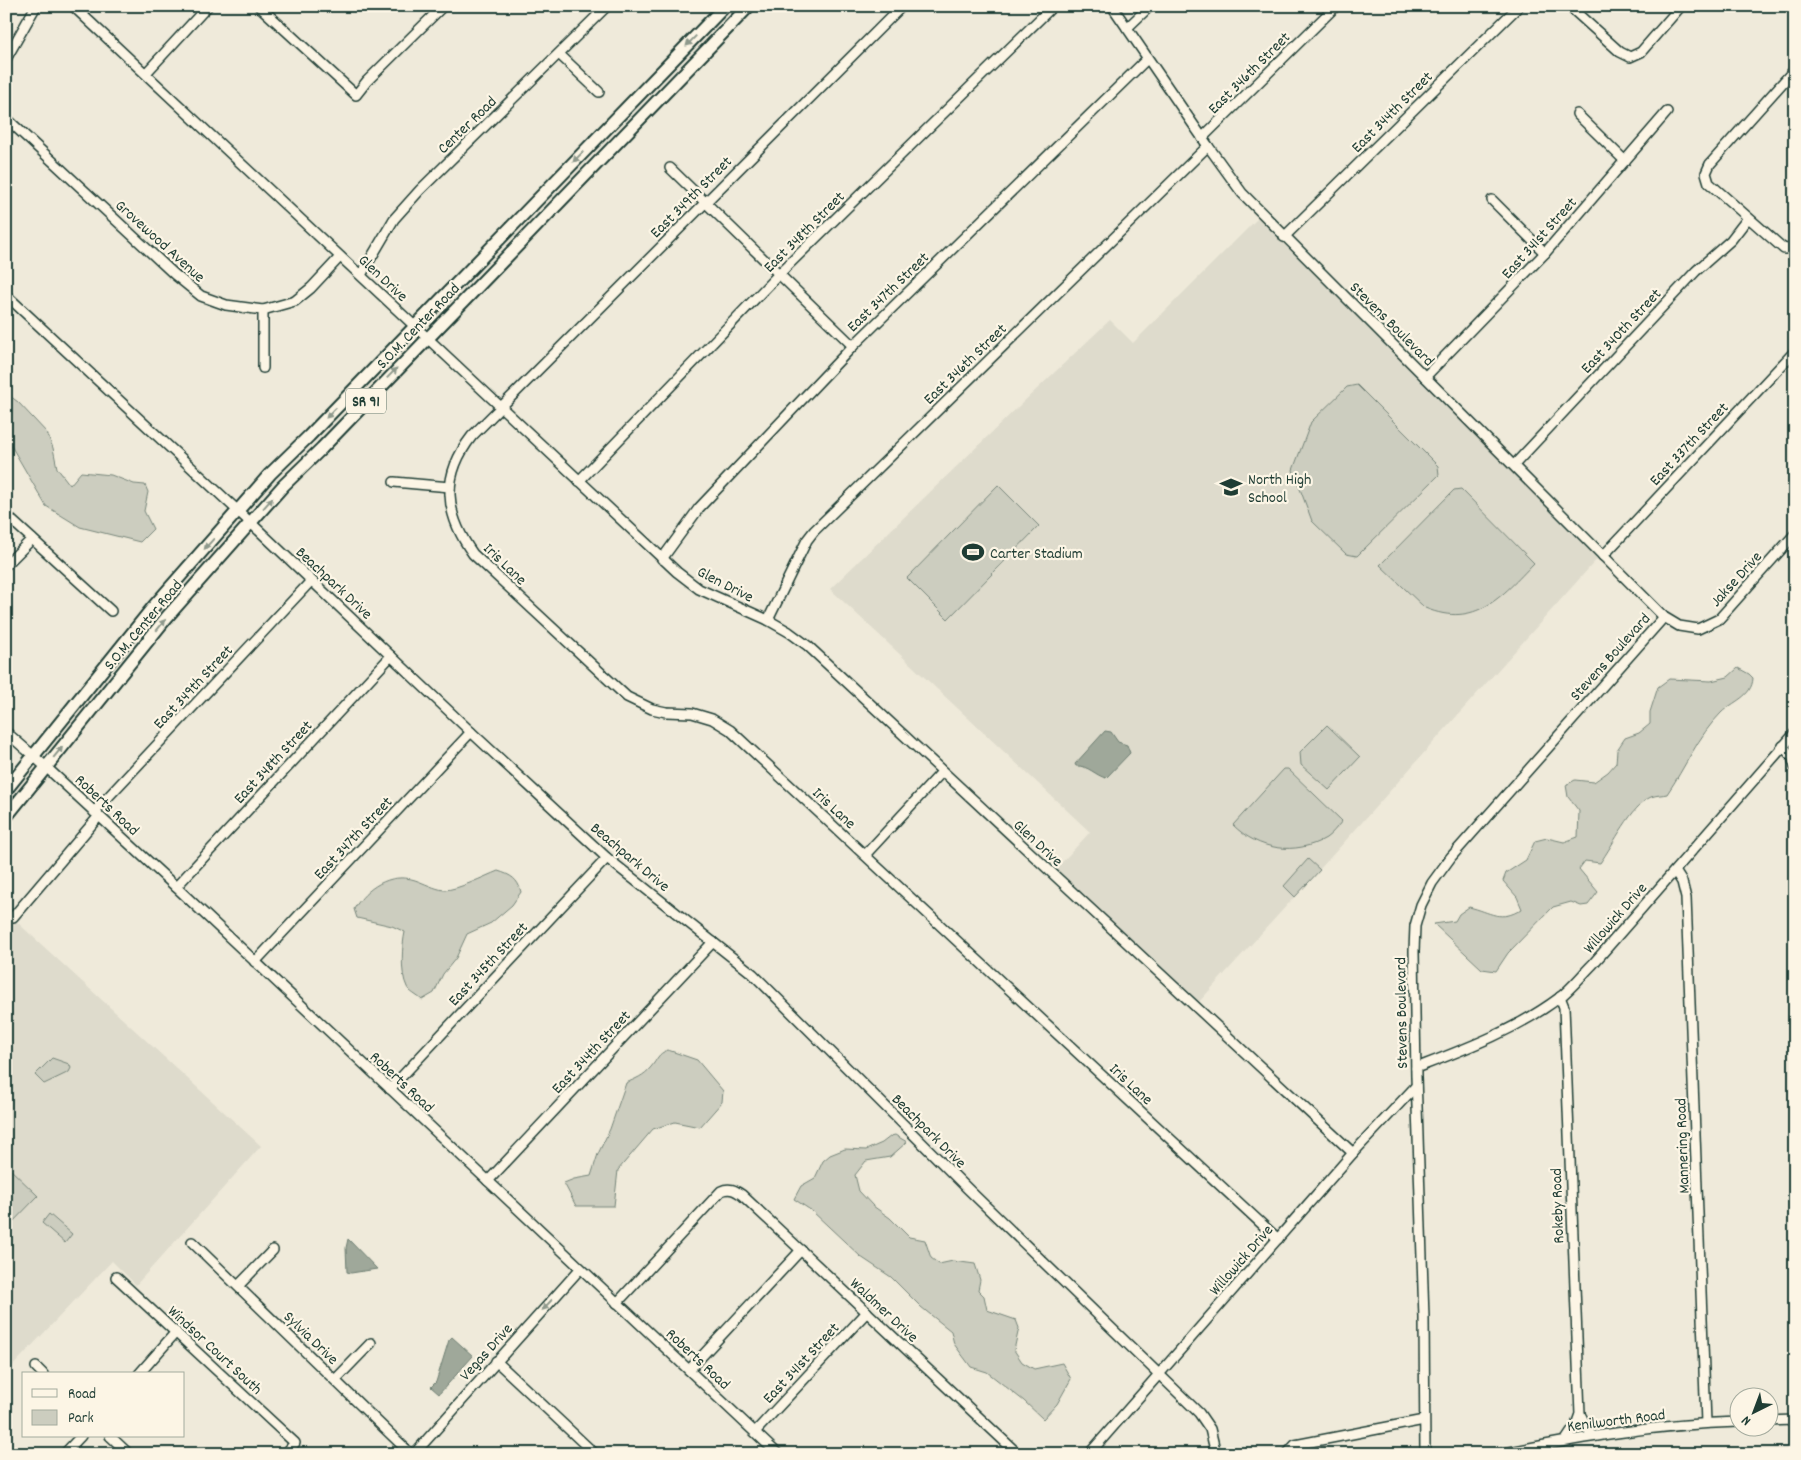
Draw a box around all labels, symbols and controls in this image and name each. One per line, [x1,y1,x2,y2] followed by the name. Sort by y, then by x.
[1203,27,1296,120] street label: East 346th Street
[685,35,697,47] one-way arrow
[1347,67,1439,159] street label: East 344th Street
[433,92,503,160] street label: Center Road
[572,151,584,163] one-way arrow
[645,151,738,244] street label: East 349th Street
[759,187,851,279] street label: East 348th Street
[1497,192,1583,285] street label: East 341st Street
[109,195,210,289] street label: Grovewood Avenue
[842,247,935,338] street label: East 347th Street
[352,250,412,308] street label: Glen Drive
[1344,277,1439,372] street label: Stevens Boulevard
[372,278,466,375] street label: S.O.M. Center Road
[1576,284,1668,380] street label: East 340th Street
[919,319,1013,411] street label: East 346th Street
[386,368,398,380] one-way arrow
[346,388,386,414] road number: SR 91
[1645,398,1735,492] street label: East 337th Street
[325,406,337,418] one-way arrow
[1248,469,1311,510] place label: North High School
[1218,474,1244,500] school or university icon: North High School
[262,497,273,510] one-way arrow
[203,538,215,550] one-way arrow
[477,538,531,591] street label: Iris Lane
[960,539,986,565] sports icon: Carter Stadium
[290,542,377,626] street label: Beachpark Drive
[990,543,1083,566] place label: Carter Stadium
[1706,547,1768,613] street label: Jakse Drive
[693,561,757,609] street label: Glen Drive
[99,575,189,676] street label: S.O.M. Center Road
[1565,609,1657,707] street label: Stevens Boulevard
[155,619,166,632] one-way arrow
[149,640,239,735] street label: East 349th Street
[229,716,319,810] street label: East 348th Street
[53,745,64,758] one-way arrow
[69,770,144,842] street label: Roberts Road
[806,782,860,835] street label: Iris Lane
[309,792,399,886] street label: East 347th Street
[1007,815,1067,873] street label: Glen Drive
[585,818,674,898] street label: Beachpark Drive
[1578,878,1653,959] street label: Willowick Drive
[444,917,534,1012] street label: East 345th Street
[1390,957,1415,1069] street label: Stevens Boulevard
[547,1006,637,1100] street label: East 344th Street
[364,1047,439,1119] street label: Roberts Road
[1103,1058,1157,1111] street label: Iris Lane
[886,1089,971,1174] street label: Beachpark Drive
[1670,1098,1697,1194] street label: Mannering Road
[1546,1168,1571,1244] street label: Rokeby Road
[1204,1220,1279,1301] street label: Willowick Drive
[844,1273,923,1349] street label: Waldmer Drive
[542,1298,553,1311] one-way arrow
[162,1301,267,1401] street label: Windsor Court South
[277,1307,343,1371] street label: Sylvia Drive
[758,1318,846,1409] street label: East 341st Street
[455,1319,519,1387] street label: Vegas Drive
[660,1324,735,1396] street label: Roberts Road
[22,1372,185,1438] legend
[68,1384,96,1406] text: Road
[1728,1388,1778,1438] north arrow
[1566,1404,1667,1439] street label: Kenilworth Road
[68,1408,94,1430] text: Park
[1737,1410,1756,1430] text: N

